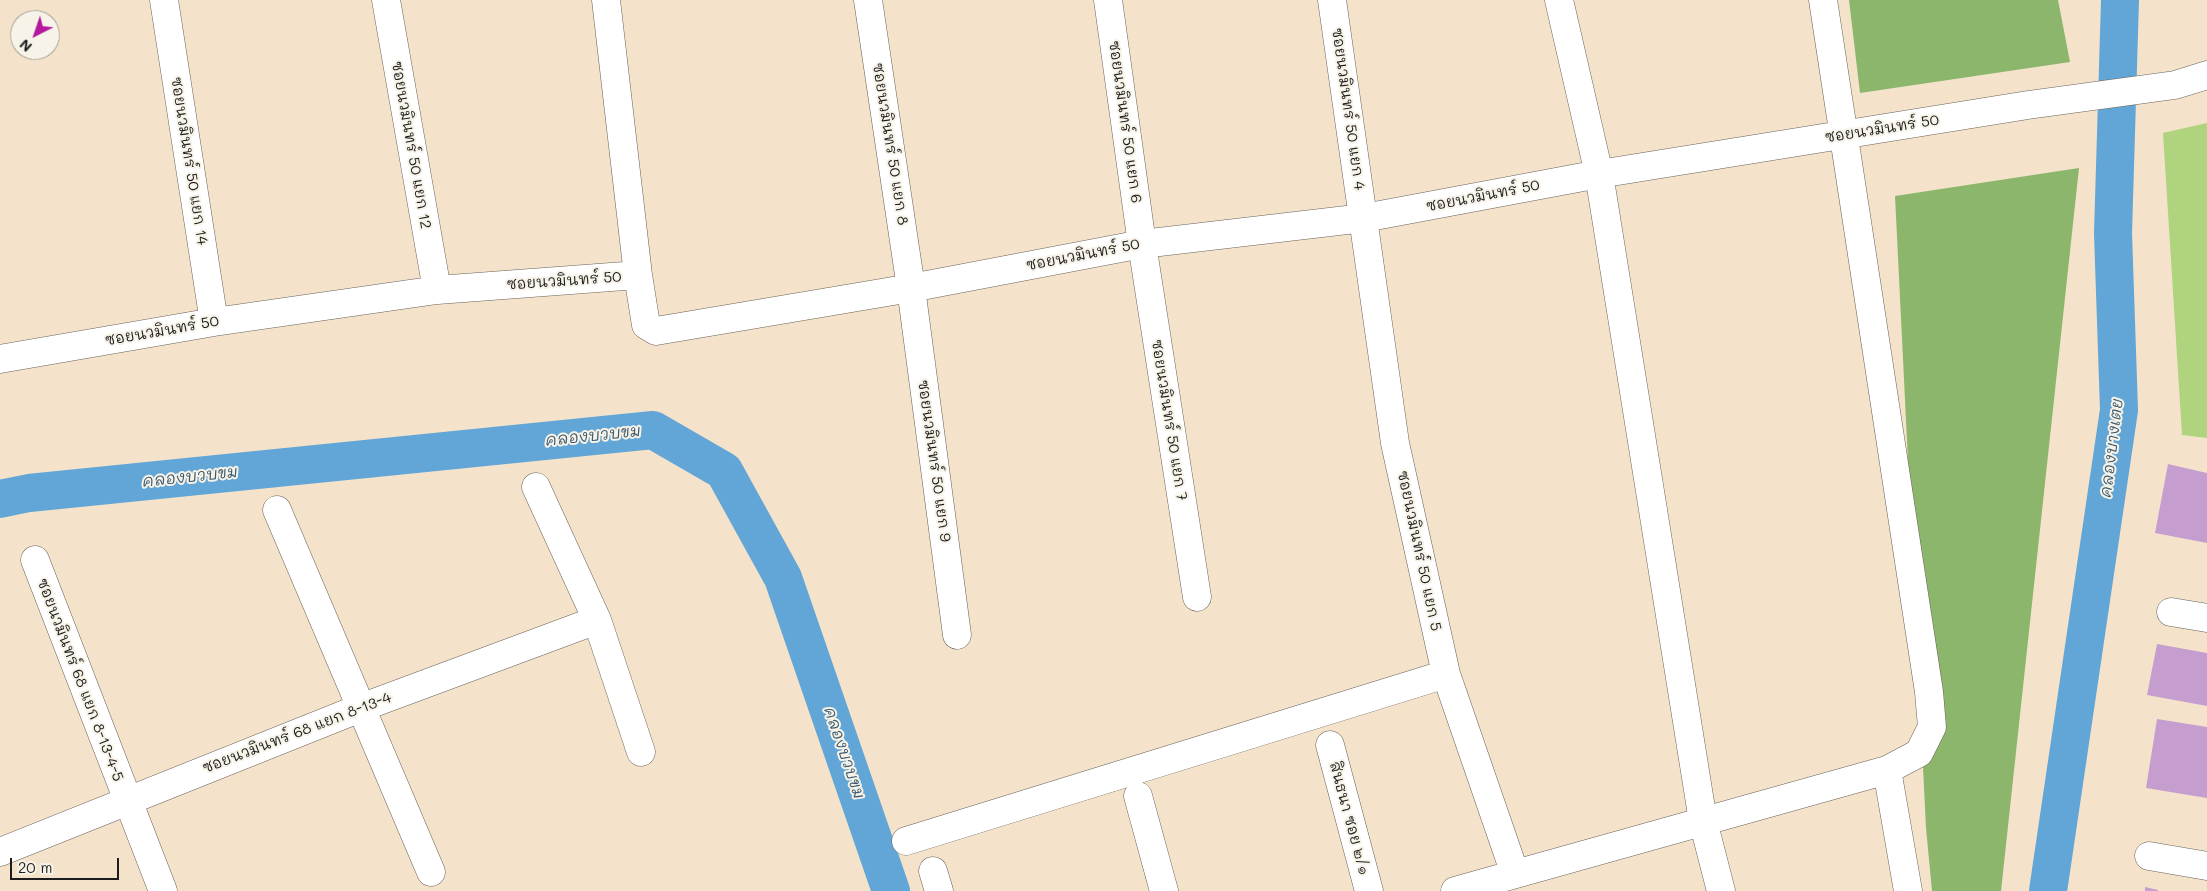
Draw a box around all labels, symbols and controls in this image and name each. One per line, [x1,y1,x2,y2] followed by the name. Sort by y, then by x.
[10,10,60,60] north arrow
[1328,27,1368,191] street label: ซอยนวมินทร์ 50 แยก 4
[15,35,36,57] text: N
[1105,40,1145,204] street label: ซอยนวมินทร์ 50 แยก 6
[387,60,435,230] street label: ซอยนวมินทร์ 50 แยก 12
[868,62,912,226] street label: ซอยนวมินทร์ 50 แยก 8
[167,76,211,246] street label: ซอยนวมินทร์ 50 แยก 14
[1824,111,1940,147] street label: ซอยนวมินทร์ 50
[1425,176,1541,216] street label: ซอยนวมินทร์ 50
[1025,235,1141,275] street label: ซอยนวมินทร์ 50
[506,268,622,294] street label: ซอยนวมินทร์ 50
[104,312,220,350] street label: ซอยนวมินทร์ 50
[1147,338,1191,502] street label: ซอยนวมินทร์ 50 แยก 7
[914,379,954,543] street label: ซอยนวมินทร์ 50 แยก 9
[2096,397,2128,499] water label: คลองบางเตย
[544,421,642,451] water label: คลองบวบขม
[141,462,239,492] water label: คลองบวบขม
[1393,469,1445,633] street label: ซอยนวมินทร์ 50 แยก 5
[33,576,127,784] street label: ซอยนวมินทร์ 68 แยก 8-13-4-5
[200,689,394,777] street label: ซอยนวมินทร์ 68 แยก 8-13-4
[819,705,869,801] water label: คลองบวบขม
[1325,759,1373,877] street label: สินธนา ซอย ๒/๑
[12,848,121,880] scale bar
[18,857,52,877] text: 20 m

